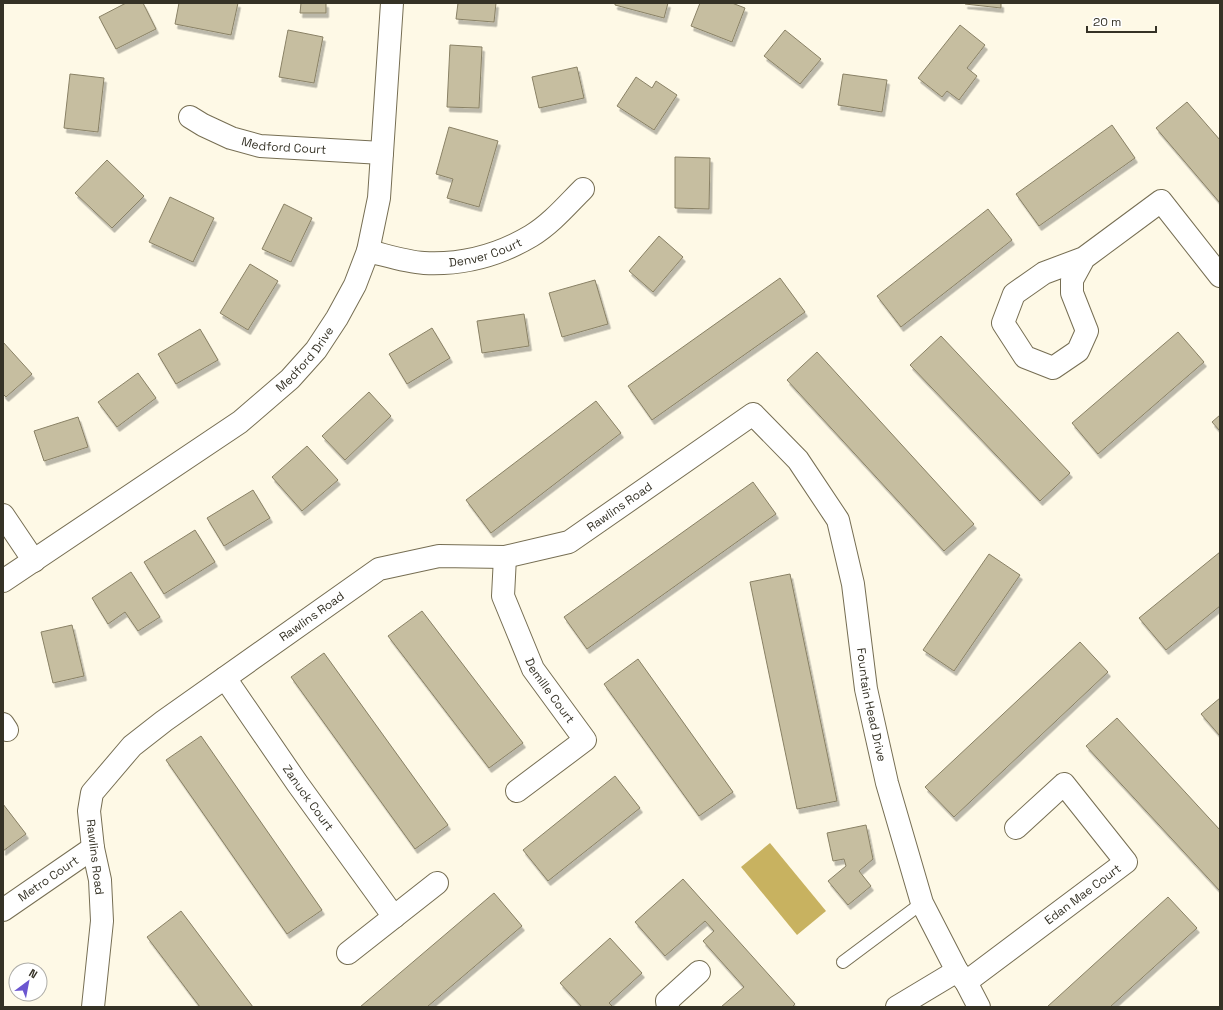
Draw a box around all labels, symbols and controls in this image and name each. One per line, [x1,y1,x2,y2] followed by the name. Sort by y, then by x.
[1087,8,1156,34] scale bar
[1093,14,1121,30] text: 20 m
[240,133,327,158] street label: Medford Court
[448,234,525,271] street label: Denver Court
[273,323,337,396] street label: Medford Drive
[584,479,655,535] street label: Rawlins Road
[276,588,347,645] street label: Rawlins Road
[853,647,890,763] street label: Fountain Head Drive
[521,655,578,727] street label: Demille Court
[279,762,337,834] street label: Zanuck Court
[82,818,108,896] street label: Rawlins Road
[15,852,82,905] street label: Metro Court
[1041,860,1124,928] street label: Edan Mae Court
[8,962,48,1002] north arrow
[26,966,40,981] text: N

